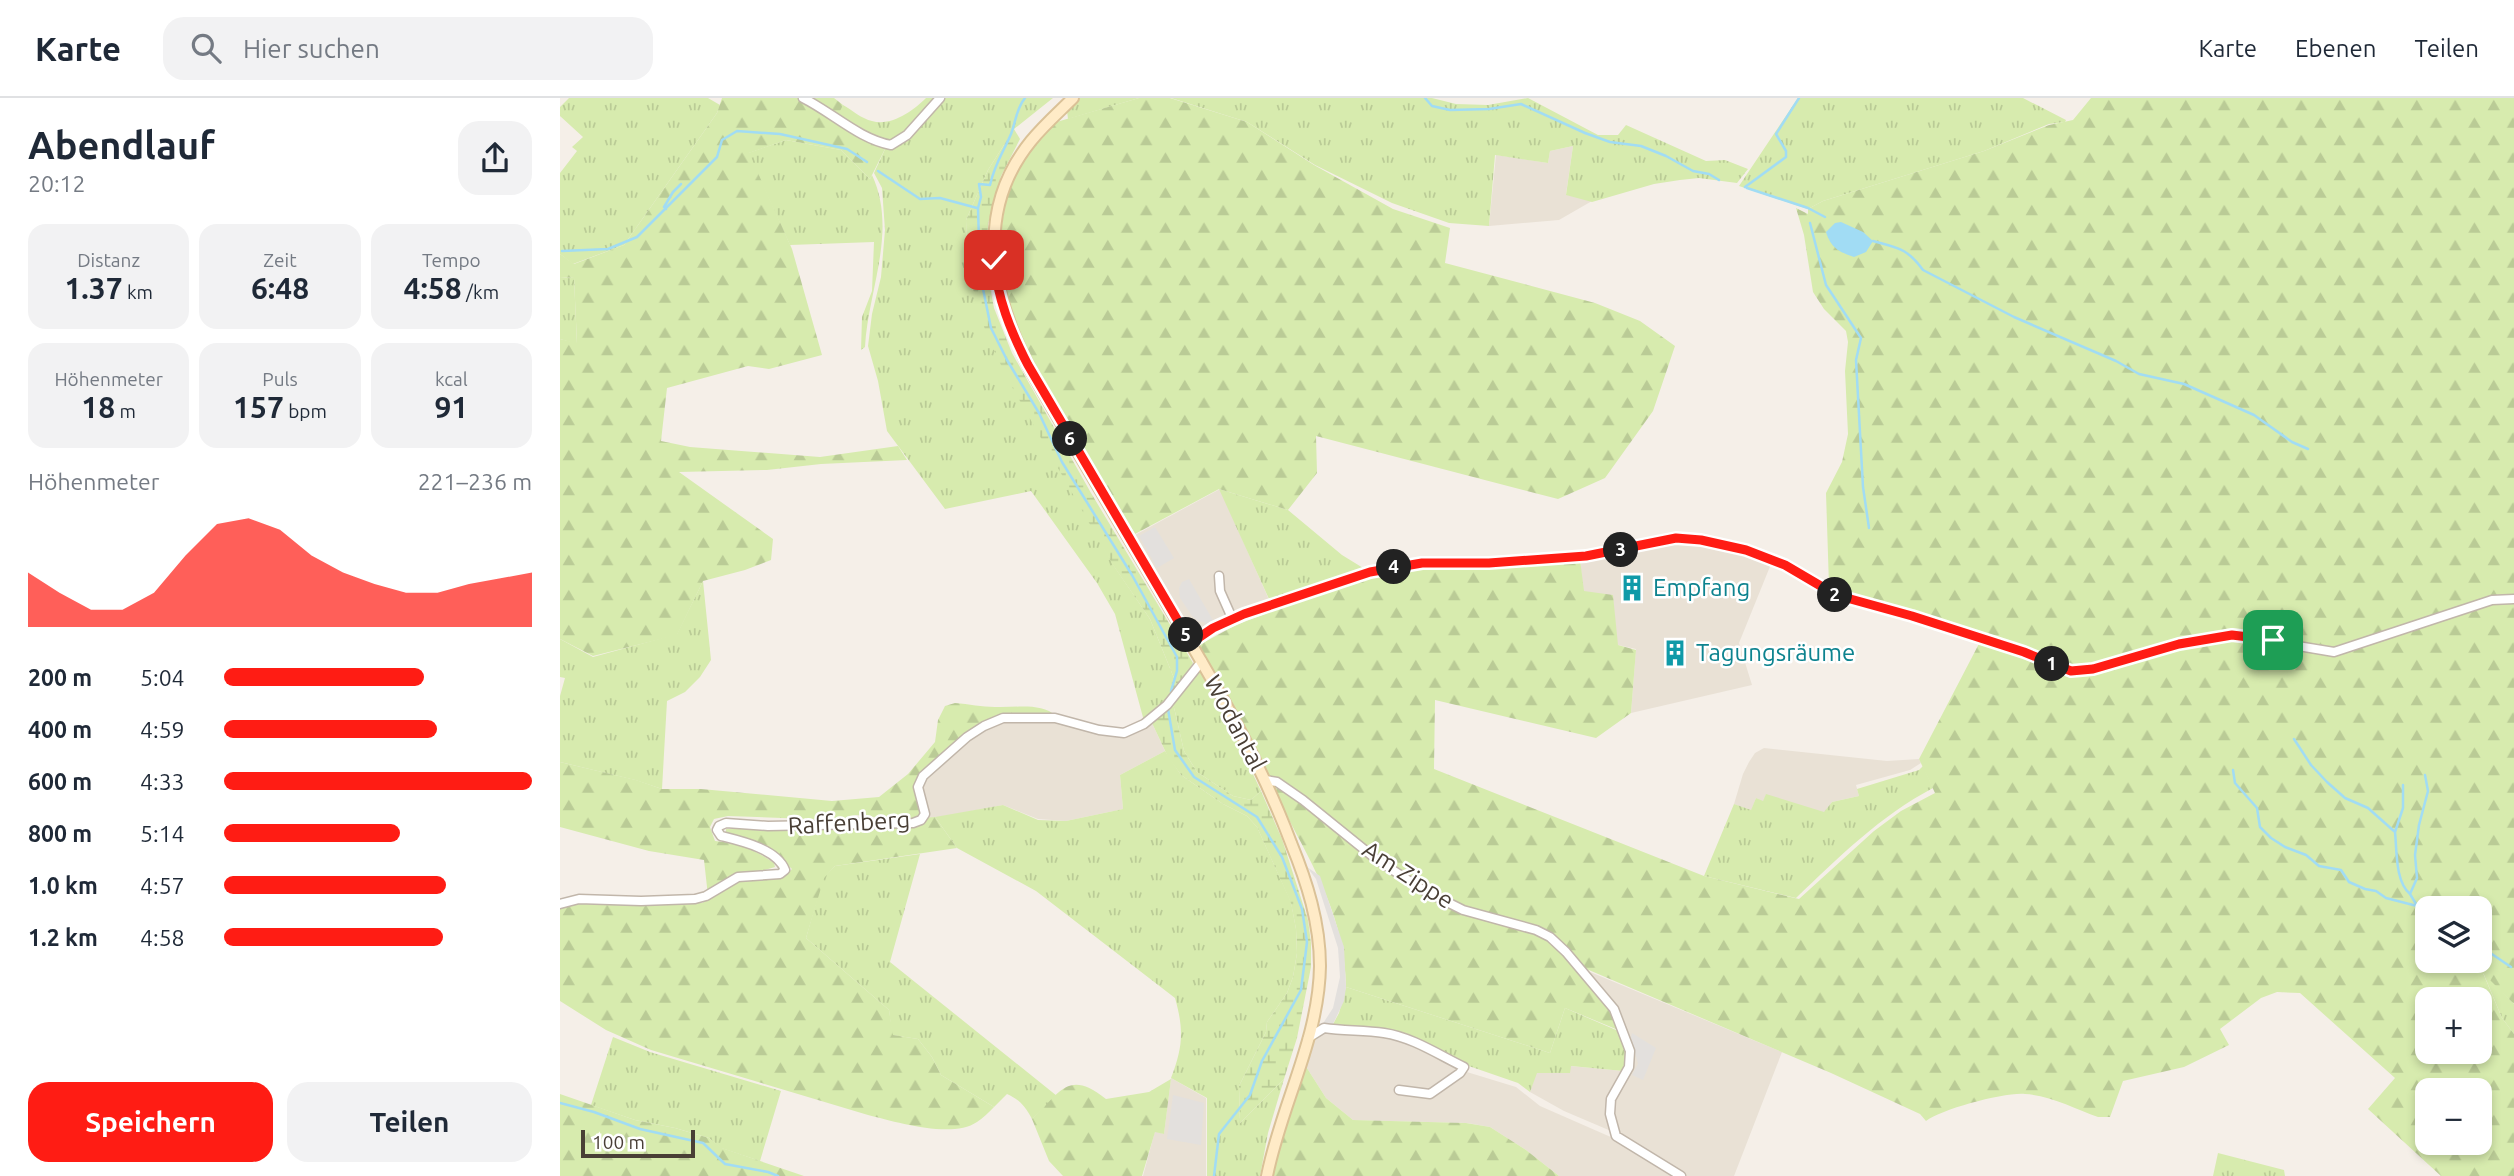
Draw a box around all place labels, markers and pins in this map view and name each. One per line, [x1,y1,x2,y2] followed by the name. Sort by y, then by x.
[964,230,1024,290] pin
[1052,422,1088,456] pin: 6
[1604,532,1638,568] pin: 3
[1376,550,1412,584] pin: 4
[1617,573,1647,603] building icon: Empfang
[1653,574,1750,601] place label: Empfang
[1818,578,1852,612] pin: 2
[2243,610,2303,670] pin
[1168,618,1204,652] pin: 5
[1660,638,1690,668] building icon: Tagungsräume
[1696,639,1855,666] place label: Tagungsräume
[2034,646,2070,682] pin: 1

